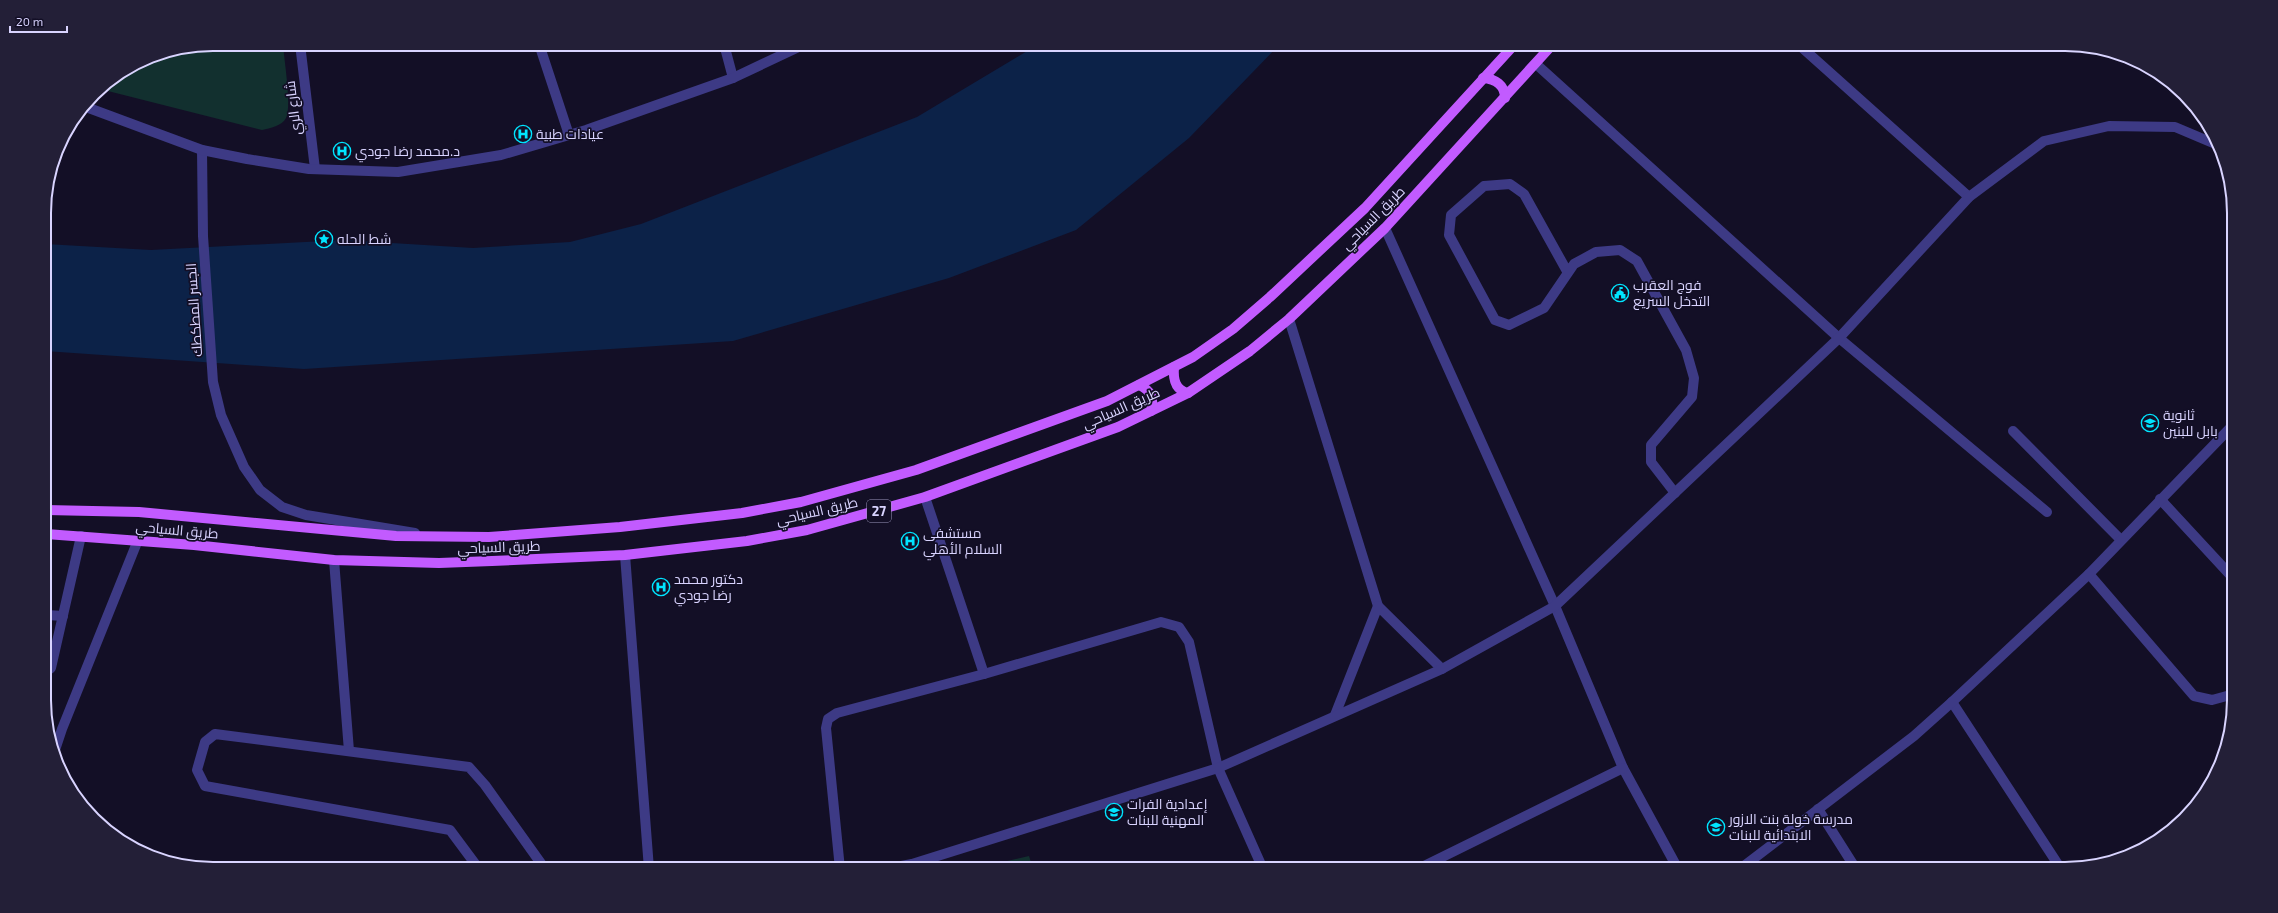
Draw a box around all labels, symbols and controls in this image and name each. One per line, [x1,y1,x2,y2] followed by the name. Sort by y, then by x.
[10,8,67,34] scale bar
[16,14,43,28] text: 20 m
[281,79,308,136] street label: شارع الري
[513,124,533,144] hospital icon: عيادات طبية
[536,125,604,142] place label: عيادات طبية
[332,141,352,161] hospital icon: د.محمد رضا جودي
[355,142,460,163] place label: د.محمد رضا جودي
[1337,182,1411,256] street label: طريق السياحي
[314,229,334,249] place icon: شط الحله
[337,230,391,247] place label: شط الحله
[182,263,205,357] street label: الجسر المطكطك
[1633,276,1710,310] place label: فوج العقرب التدخل السريع
[1610,283,1630,303] public building icon: فوج العقرب التدخل السريع
[1079,383,1164,436] street label: طريق السياحي
[2163,406,2218,439] place label: ثانوية بابل للبنين
[2140,413,2160,433] school or university icon: ثانوية بابل للبنين
[774,493,860,532] street label: طريق السياحي
[867,500,891,522] road number: 27
[135,517,219,546] street label: طريق السياحي
[923,524,1003,561] place label: مستشفى السلام الأهلي
[900,531,920,551] hospital icon: مستشفى السلام الأهلي
[457,537,541,560] street label: طريق السياحي
[674,570,743,607] place label: دكتور محمد رضا جودي
[651,577,671,597] hospital icon: دكتور محمد رضا جودي
[1127,795,1208,828] place label: إعدادية الفرات المهنية للبنات
[1104,802,1124,822] school or university icon: إعدادية الفرات المهنية للبنات
[1728,810,1853,843] place label: مدرسة خولة بنت الازور الابتدائية للبنات
[1706,817,1726,837] school or university icon: مدرسة خولة بنت الازور الابتدائية للبنات

